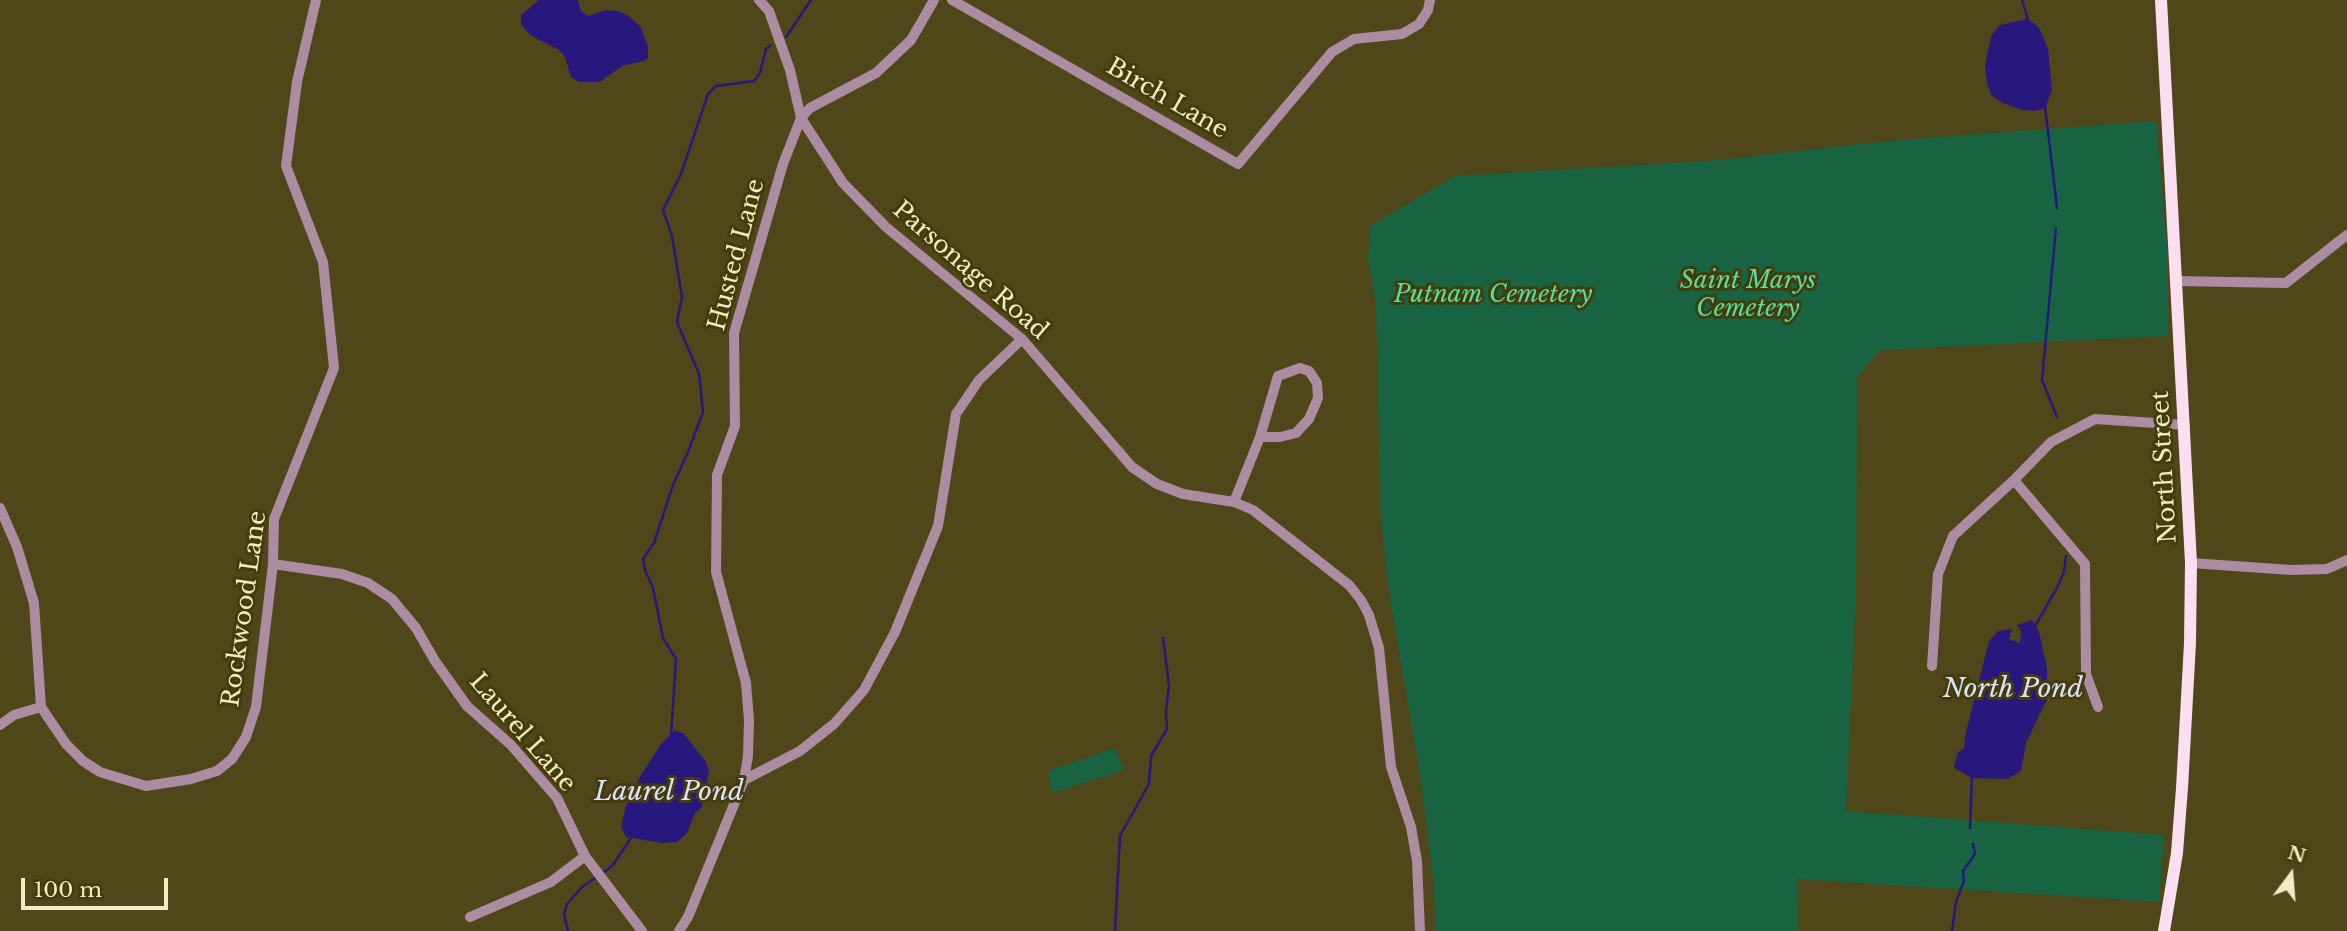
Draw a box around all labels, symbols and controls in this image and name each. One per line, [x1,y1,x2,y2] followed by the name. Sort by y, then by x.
[1101,53,1233,145] street label: Birch Lane
[703,176,771,334] street label: Husted Lane
[887,196,1053,346] street label: Parsonage Road
[1680,267,1816,323] park label: Saint Marys Cemetery
[1394,281,1592,309] park label: Putnam Cemetery
[2147,390,2183,544] street label: North Street
[217,509,273,709] street label: Rockwood Lane
[463,668,581,798] street label: Laurel Lane
[1943,674,2083,706] water label: North Pond
[594,777,744,809] water label: Laurel Pond
[2256,840,2326,910] north arrow
[2285,841,2309,868] text: N
[24,864,172,908] scale bar
[34,877,102,903] text: 100 m

